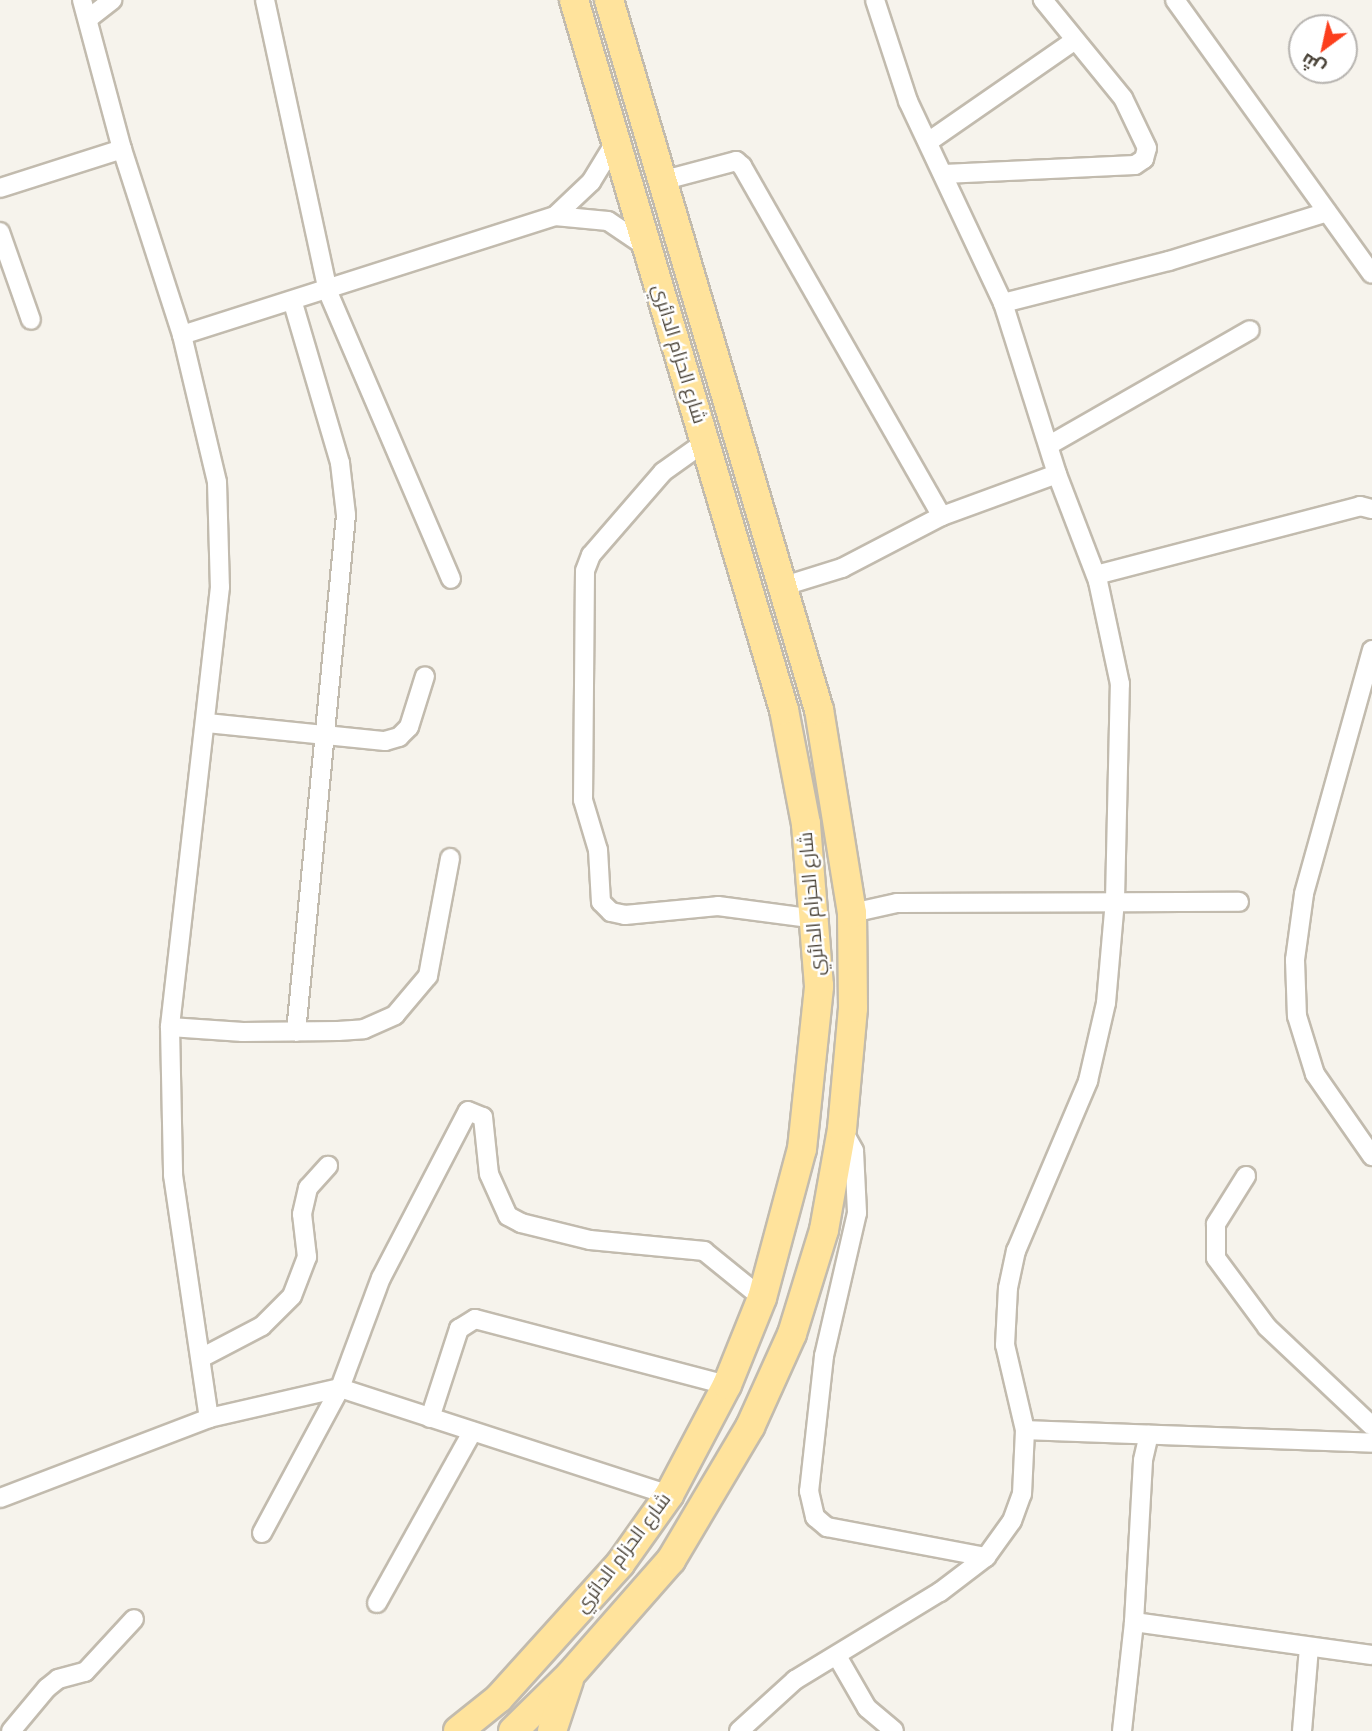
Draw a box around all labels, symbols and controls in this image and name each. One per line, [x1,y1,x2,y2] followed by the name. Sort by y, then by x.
[1288,14,1358,84] north arrow
[1296,49,1329,81] text: ش
[647,282,711,426] street label: شارع الحزام الدائري
[794,831,830,977] street label: شارع الحزام الدائري
[570,1488,676,1618] street label: شارع الحزام الدائري

